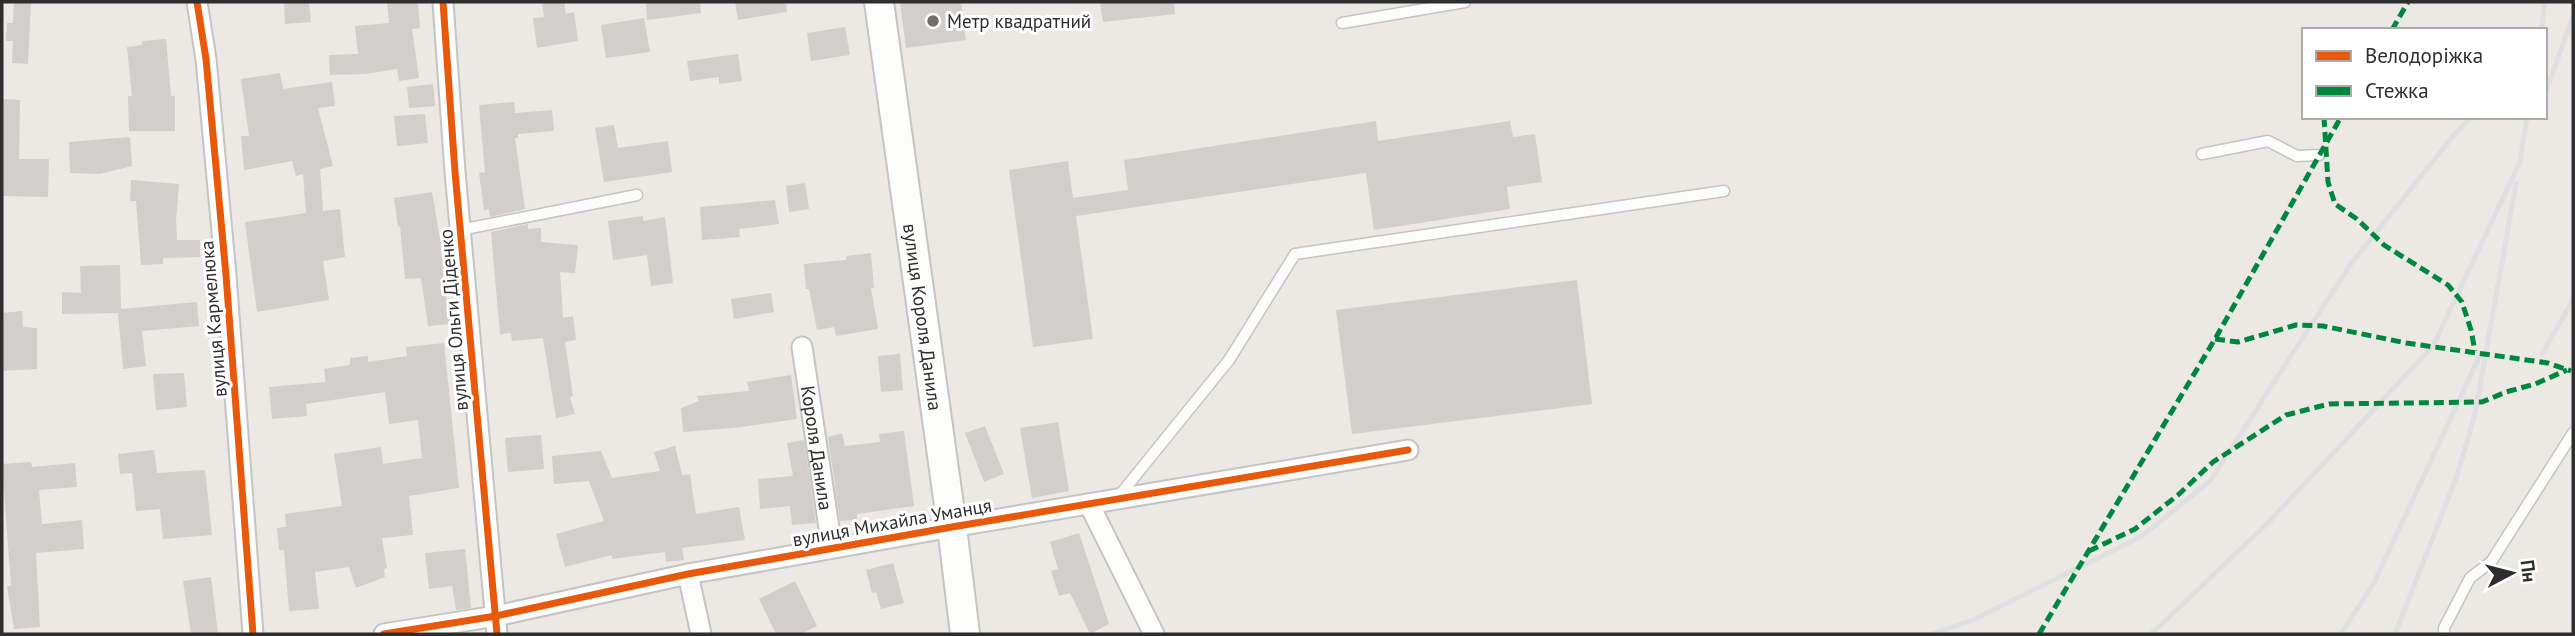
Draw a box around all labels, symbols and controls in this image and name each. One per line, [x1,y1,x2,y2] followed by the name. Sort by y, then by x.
[947,9,1091,33] place label: Метр квадратний
[925,13,941,29] marker: Метр квадратний
[2302,28,2547,119] legend
[2365,42,2483,69] text: Велодоріжка
[2365,77,2429,104] text: Стежка
[898,222,948,412] street label: вулиця Короля Данила
[433,228,473,412] street label: вулиця Ольги Діденко
[194,240,232,398] street label: вулиця Кармелюка
[796,384,838,512] street label: Короля Данила
[790,493,994,551] street label: вулиця Михайла Уманця
[2477,538,2547,608] north arrow
[2516,558,2542,583] text: Пн

